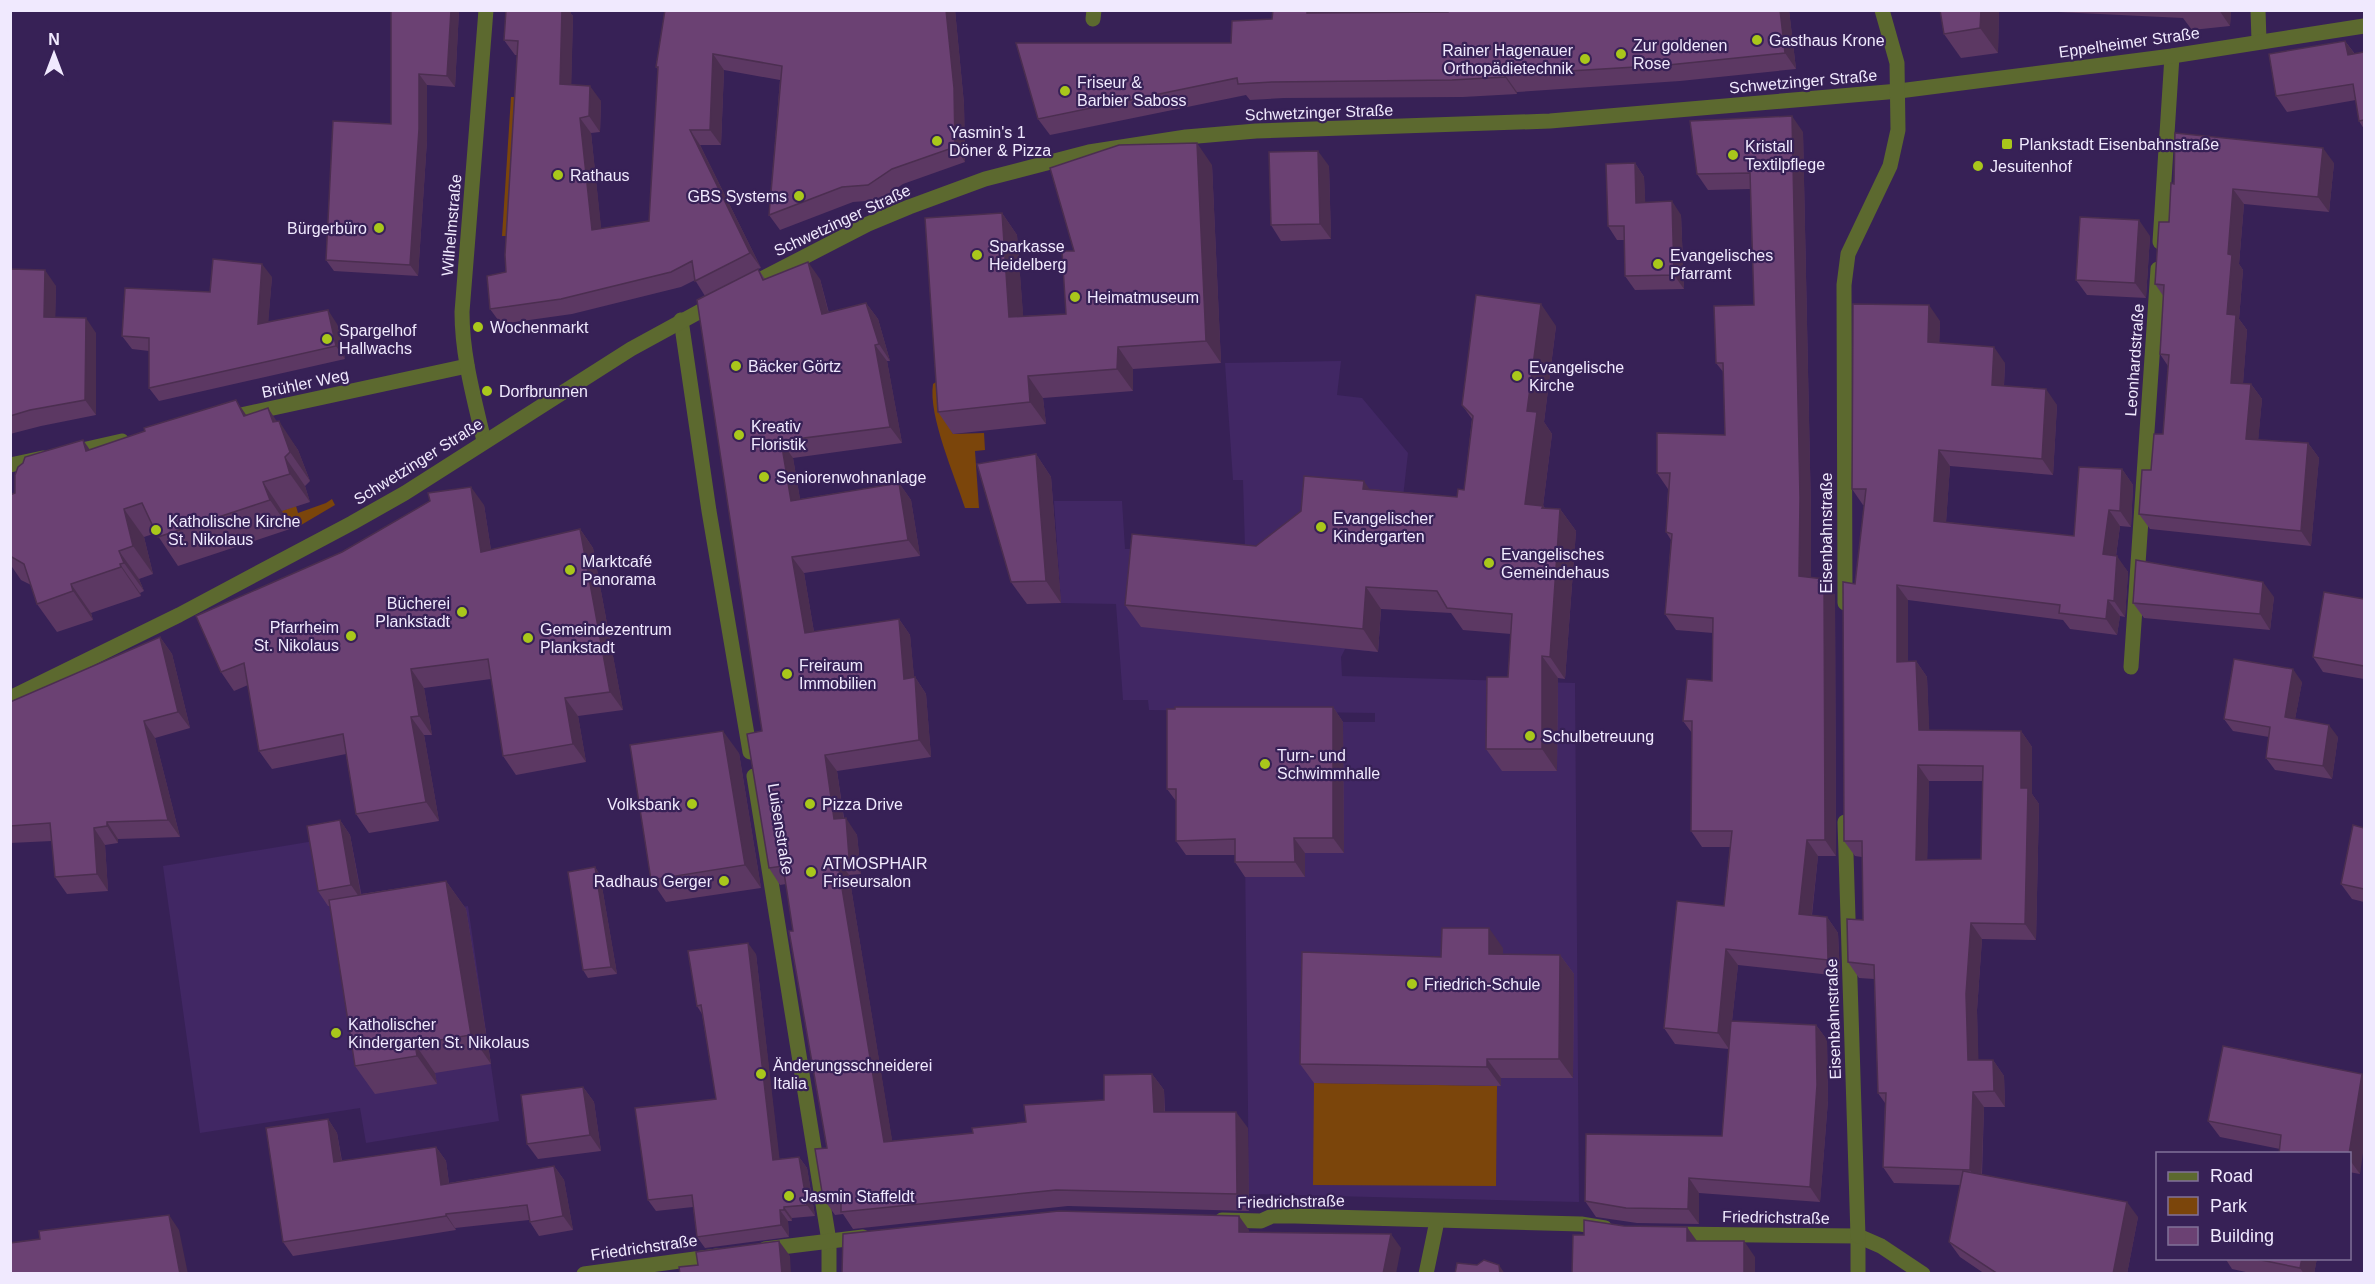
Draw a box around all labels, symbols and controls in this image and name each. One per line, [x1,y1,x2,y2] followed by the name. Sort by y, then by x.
[24,24,84,84] north arrow
[2057,24,2201,61] street label: Eppelheimer Straße
[48,31,60,48] text: N
[1769,32,1885,49] place label: Gasthaus Krone
[1750,33,1764,47] marker: Gasthaus Krone
[1633,37,1727,72] place label: Zur goldenen Rose
[1442,42,1574,77] place label: Rainer Hagenauer Orthopädietechnik
[1614,47,1628,61] marker: Zur goldenen Rose
[1578,52,1592,66] marker: Rainer Hagenauer Orthopädietechnik
[1728,67,1878,96] street label: Schwetzinger Straße
[1077,74,1186,109] place label: Friseur & Barbier Saboss
[1058,84,1072,98] marker: Friseur & Barbier Saboss
[1245,101,1394,124] street label: Schwetzinger Straße
[949,124,1051,159] place label: Yasmin's 1 Döner & Pizza
[930,134,944,148] marker: Yasmin's 1 Döner & Pizza
[2019,136,2219,153] place label: Plankstadt Eisenbahnstraße
[2000,137,2014,151] marker: Plankstadt Eisenbahnstraße
[1745,138,1825,173] place label: Kristall Textilpflege
[1726,148,1740,162] marker: Kristall Textilpflege
[1990,158,2072,175] place label: Jesuitenhof
[1971,159,1985,173] marker: Jesuitenhof
[570,167,630,184] place label: Rathaus
[551,168,565,182] marker: Rathaus
[439,173,464,277] street label: Wilhelmstraße
[771,181,913,260] street label: Schwetzinger Straße
[687,188,787,205] place label: GBS Systems
[792,189,806,203] marker: GBS Systems
[287,220,367,237] place label: Bürgerbüro
[372,221,386,235] marker: Bürgerbüro
[989,238,1066,273] place label: Sparkasse Heidelberg
[1670,247,1773,282] place label: Evangelisches Pfarramt
[970,248,984,262] marker: Sparkasse Heidelberg
[1651,257,1665,271] marker: Evangelisches Pfarramt
[1087,289,1199,306] place label: Heimatmuseum
[1068,290,1082,304] marker: Heimatmuseum
[2122,303,2147,417] street label: Leonhardstraße
[490,319,589,336] place label: Wochenmarkt
[471,320,485,334] marker: Wochenmarkt
[339,322,417,357] place label: Spargelhof Hallwachs
[320,332,334,346] marker: Spargelhof Hallwachs
[748,358,841,375] place label: Bäcker Görtz
[729,359,743,373] marker: Bäcker Görtz
[1529,359,1624,394] place label: Evangelische Kirche
[260,366,350,401] street label: Brühler Weg
[1510,369,1524,383] marker: Evangelische Kirche
[499,383,588,400] place label: Dorfbrunnen
[480,384,494,398] marker: Dorfbrunnen
[351,415,486,508] street label: Schwetzinger Straße
[751,418,807,453] place label: Kreativ Floristik
[732,428,746,442] marker: Kreativ Floristik
[776,469,926,486] place label: Seniorenwohnanlage
[757,470,771,484] marker: Seniorenwohnanlage
[1818,472,1835,593] street label: Eisenbahnstraße
[1333,510,1434,545] place label: Evangelischer Kindergarten
[168,513,301,548] place label: Katholische Kirche St. Nikolaus
[1314,520,1328,534] marker: Evangelischer Kindergarten
[149,523,163,537] marker: Katholische Kirche St. Nikolaus
[1501,546,1610,581] place label: Evangelisches Gemeindehaus
[582,553,656,588] place label: Marktcafé Panorama
[1482,556,1496,570] marker: Evangelisches Gemeindehaus
[563,563,577,577] marker: Marktcafé Panorama
[375,595,451,630] place label: Bücherei Plankstadt
[455,605,469,619] marker: Bücherei Plankstadt
[254,619,339,654] place label: Pfarrheim St. Nikolaus
[540,621,672,656] place label: Gemeindezentrum Plankstadt
[344,629,358,643] marker: Pfarrheim St. Nikolaus
[521,631,535,645] marker: Gemeindezentrum Plankstadt
[799,657,876,692] place label: Freiraum Immobilien
[780,667,794,681] marker: Freiraum Immobilien
[1542,728,1654,745] place label: Schulbetreuung
[1523,729,1537,743] marker: Schulbetreuung
[1277,747,1380,782] place label: Turn- und Schwimmhalle
[1258,757,1272,771] marker: Turn- und Schwimmhalle
[765,782,796,876] street label: Luisenstraße
[607,796,681,813] place label: Volksbank
[822,796,903,813] place label: Pizza Drive
[685,797,699,811] marker: Volksbank
[803,797,817,811] marker: Pizza Drive
[823,855,928,890] place label: ATMOSPHAIR Friseursalon
[804,865,818,879] marker: ATMOSPHAIR Friseursalon
[594,873,713,890] place label: Radhaus Gerger
[717,874,731,888] marker: Radhaus Gerger
[1823,958,1844,1080] street label: Eisenbahnstraße
[1424,976,1541,993] place label: Friedrich-Schule
[1405,977,1419,991] marker: Friedrich-Schule
[348,1016,529,1051] place label: Katholischer Kindergarten St. Nikolaus
[329,1026,343,1040] marker: Katholischer Kindergarten St. Nikolaus
[773,1057,932,1092] place label: Änderungsschneiderei Italia
[754,1067,768,1081] marker: Änderungsschneiderei Italia
[2156,1152,2351,1260] legend
[2210,1166,2253,1186] text: Road
[801,1188,915,1205] place label: Jasmin Staffeldt
[782,1189,796,1203] marker: Jasmin Staffeldt
[1237,1192,1345,1211] street label: Friedrichstraße
[2210,1196,2248,1216] text: Park
[1722,1208,1830,1227] street label: Friedrichstraße
[2210,1226,2274,1246] text: Building
[590,1232,699,1263] street label: Friedrichstraße

